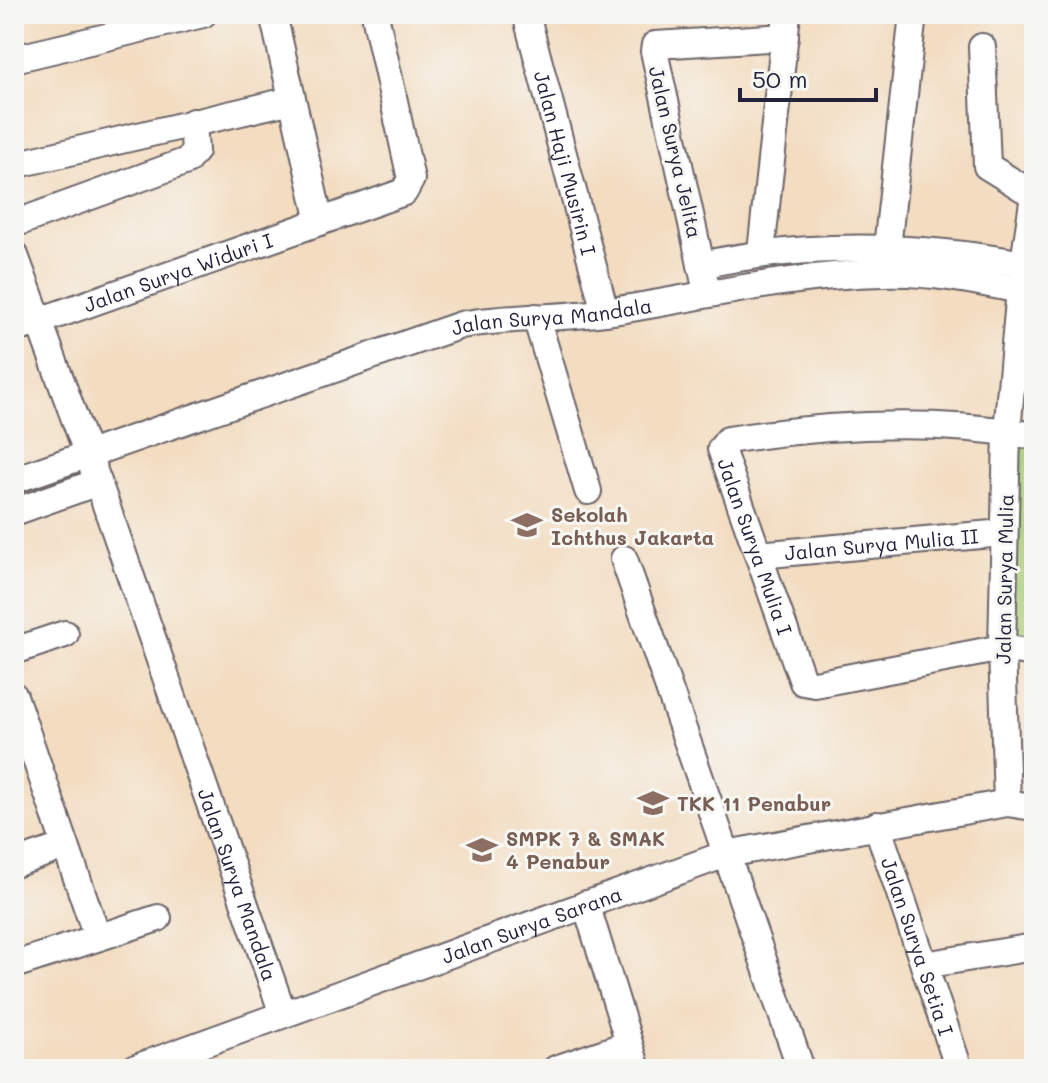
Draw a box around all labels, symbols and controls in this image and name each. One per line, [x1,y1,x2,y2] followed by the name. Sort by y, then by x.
[740,52,876,102] scale bar
[644,63,708,241] street label: Jalan Surya Jelita
[752,63,808,94] text: 50 m
[529,68,602,258] street label: Jalan Haji Musirin I
[80,226,276,317] street label: Jalan Surya Widuri I
[447,292,654,341] street label: Jalan Surya Mandala
[712,454,798,639] street label: Jalan Surya Mulia I
[990,494,1018,664] street label: Jalan Surya Mulia
[551,501,714,550] place label: Sekolah Ichthus Jakarta
[510,508,544,542] school or university icon: Sekolah Ichthus Jakarta
[783,522,980,566] street label: Jalan Surya Mulia II
[192,785,283,984] street label: Jalan Surya Mandala
[636,786,670,820] school or university icon: TKK 11 Penabur
[677,790,831,816] place label: TKK 11 Penabur
[506,825,665,874] place label: SMPK 7 & SMAK 4 Penabur
[465,833,499,867] school or university icon: SMPK 7 & SMAK 4 Penabur
[876,854,960,1039] street label: Jalan Surya Setia I
[438,880,625,969] street label: Jalan Surya Sarana

